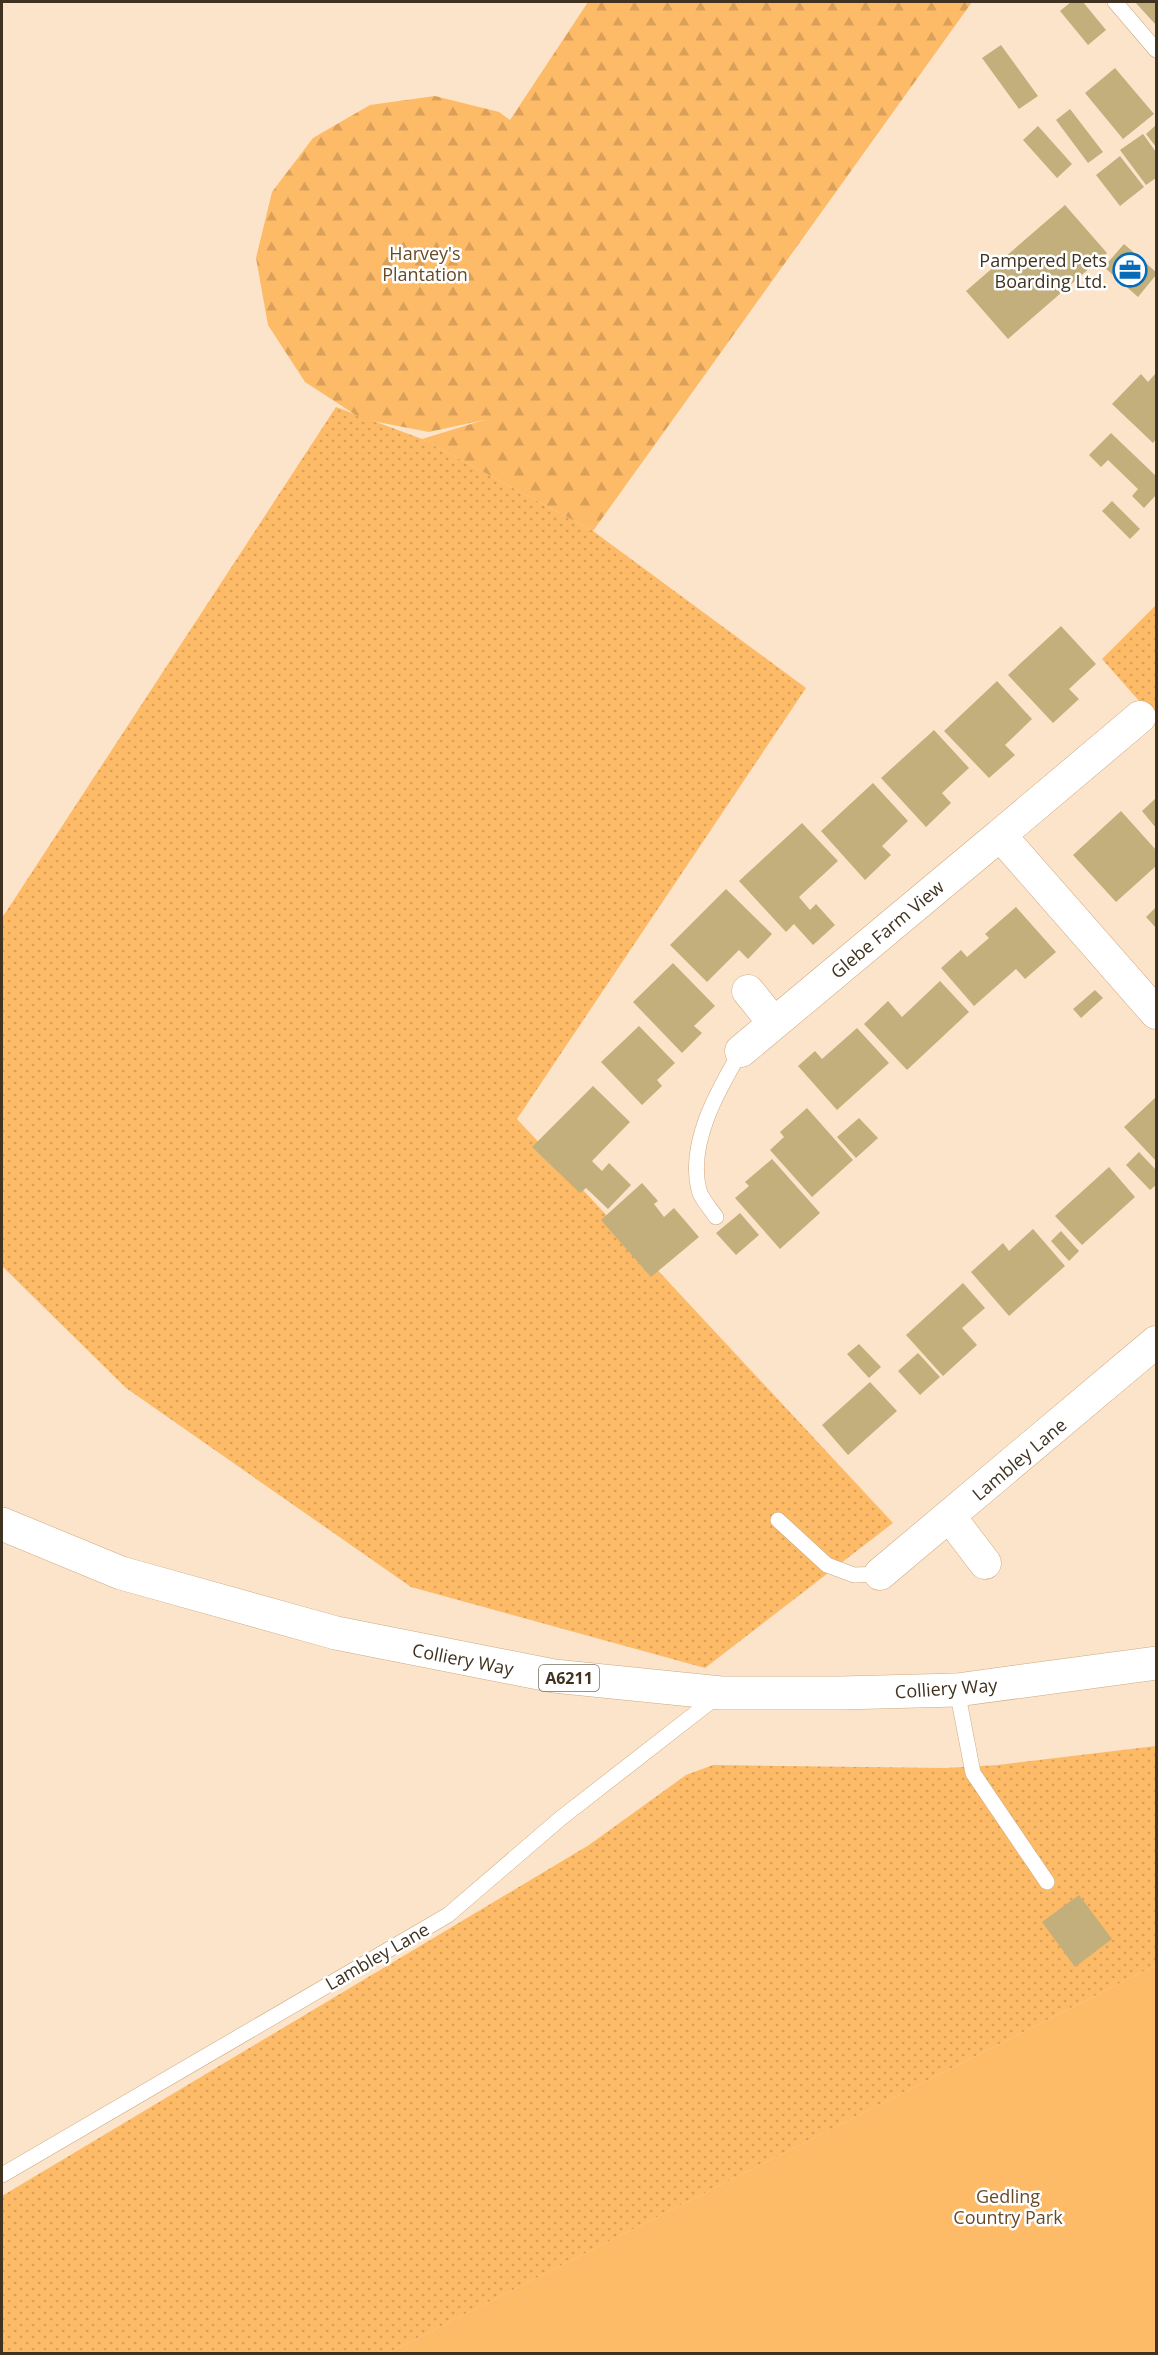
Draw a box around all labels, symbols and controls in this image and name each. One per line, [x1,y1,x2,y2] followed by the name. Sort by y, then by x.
[382,241,468,286] park label: Harvey's Plantation
[979,248,1107,293] place label: Pampered Pets Boarding Ltd.
[1112,252,1148,288] office icon: Pampered Pets Boarding Ltd.
[825,875,949,983] street label: Glebe Farm View
[967,1413,1071,1505] street label: Lambley Lane
[410,1637,517,1681] street label: Colliery Way
[539,1665,599,1691] road number: A6211
[894,1672,999,1704] street label: Colliery Way
[321,1917,433,1995] street label: Lambley Lane
[953,2184,1063,2229] park label: Gedling Country Park

